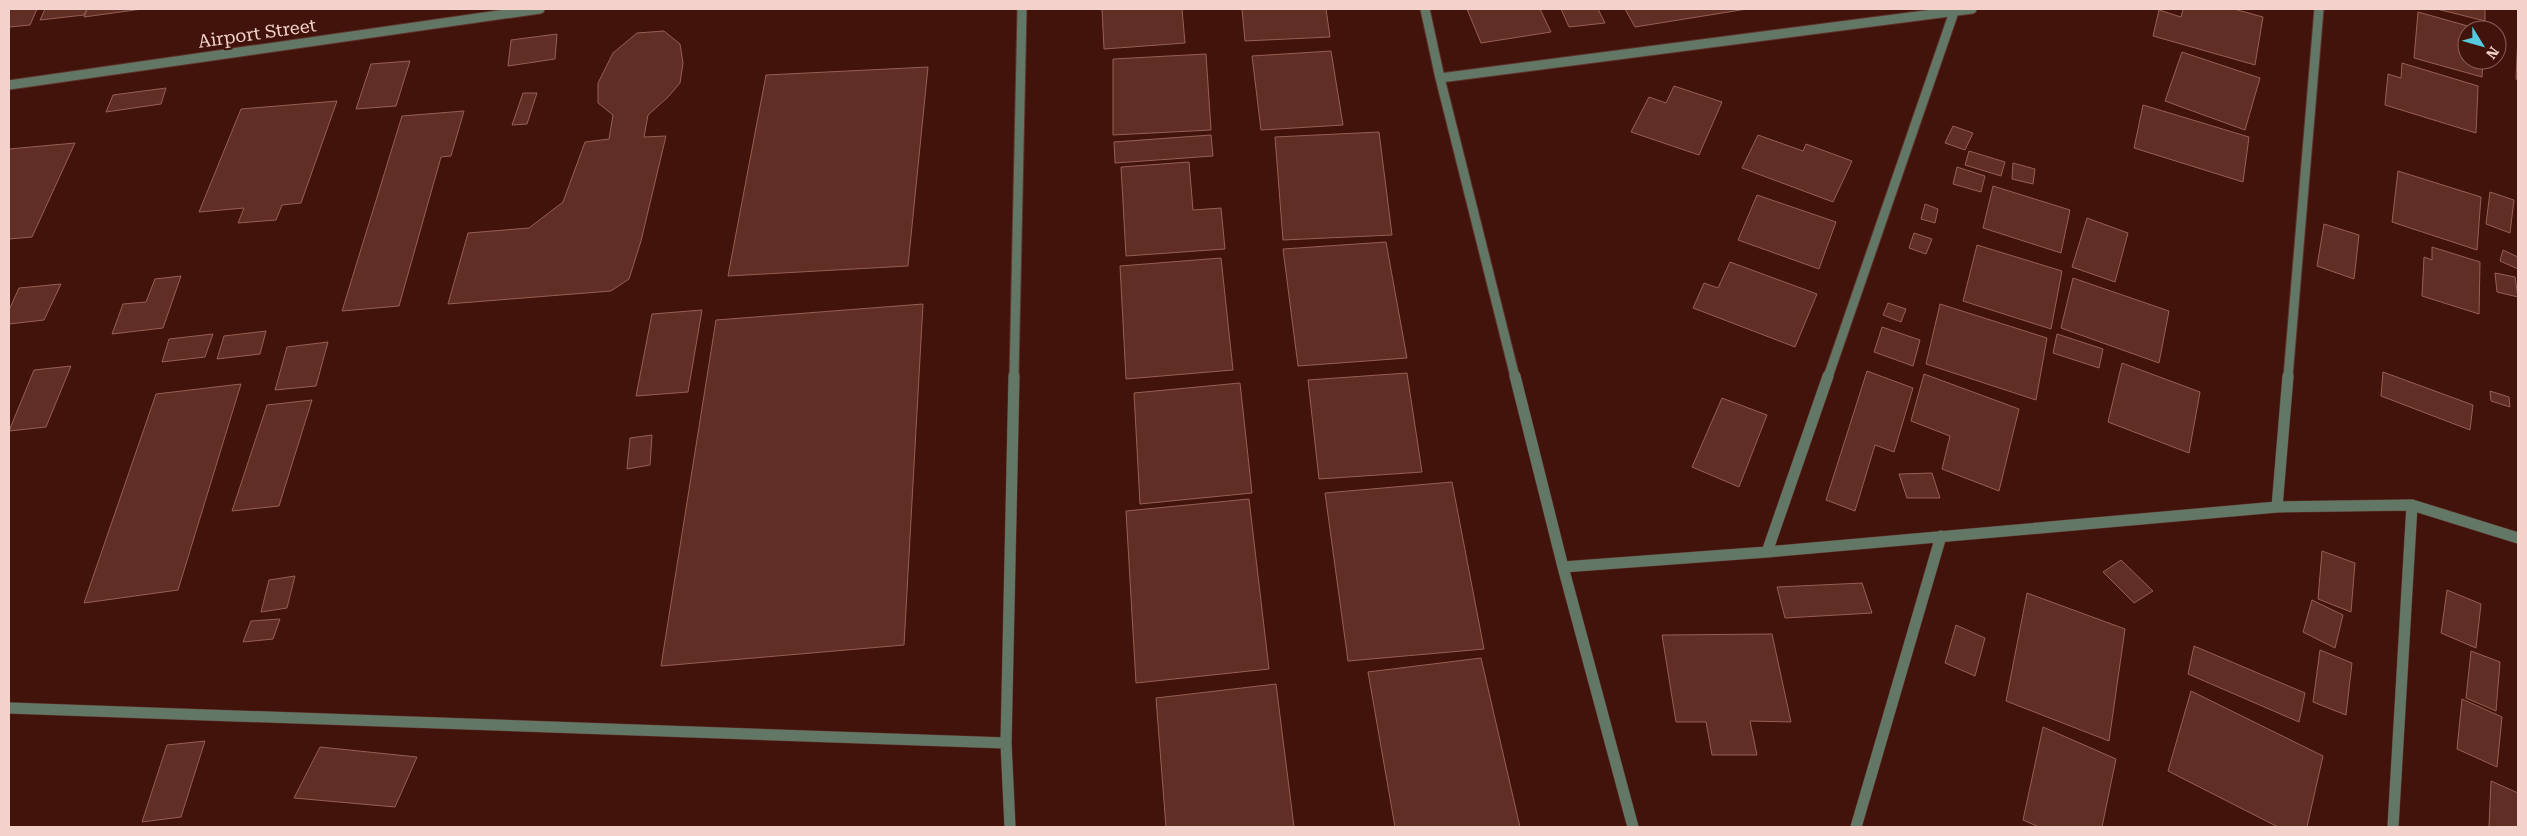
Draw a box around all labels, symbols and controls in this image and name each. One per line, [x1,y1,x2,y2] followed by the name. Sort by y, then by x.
[197,14,318,52] street label: Airport Street
[2457,20,2507,70] north arrow
[2483,44,2502,62] text: N

